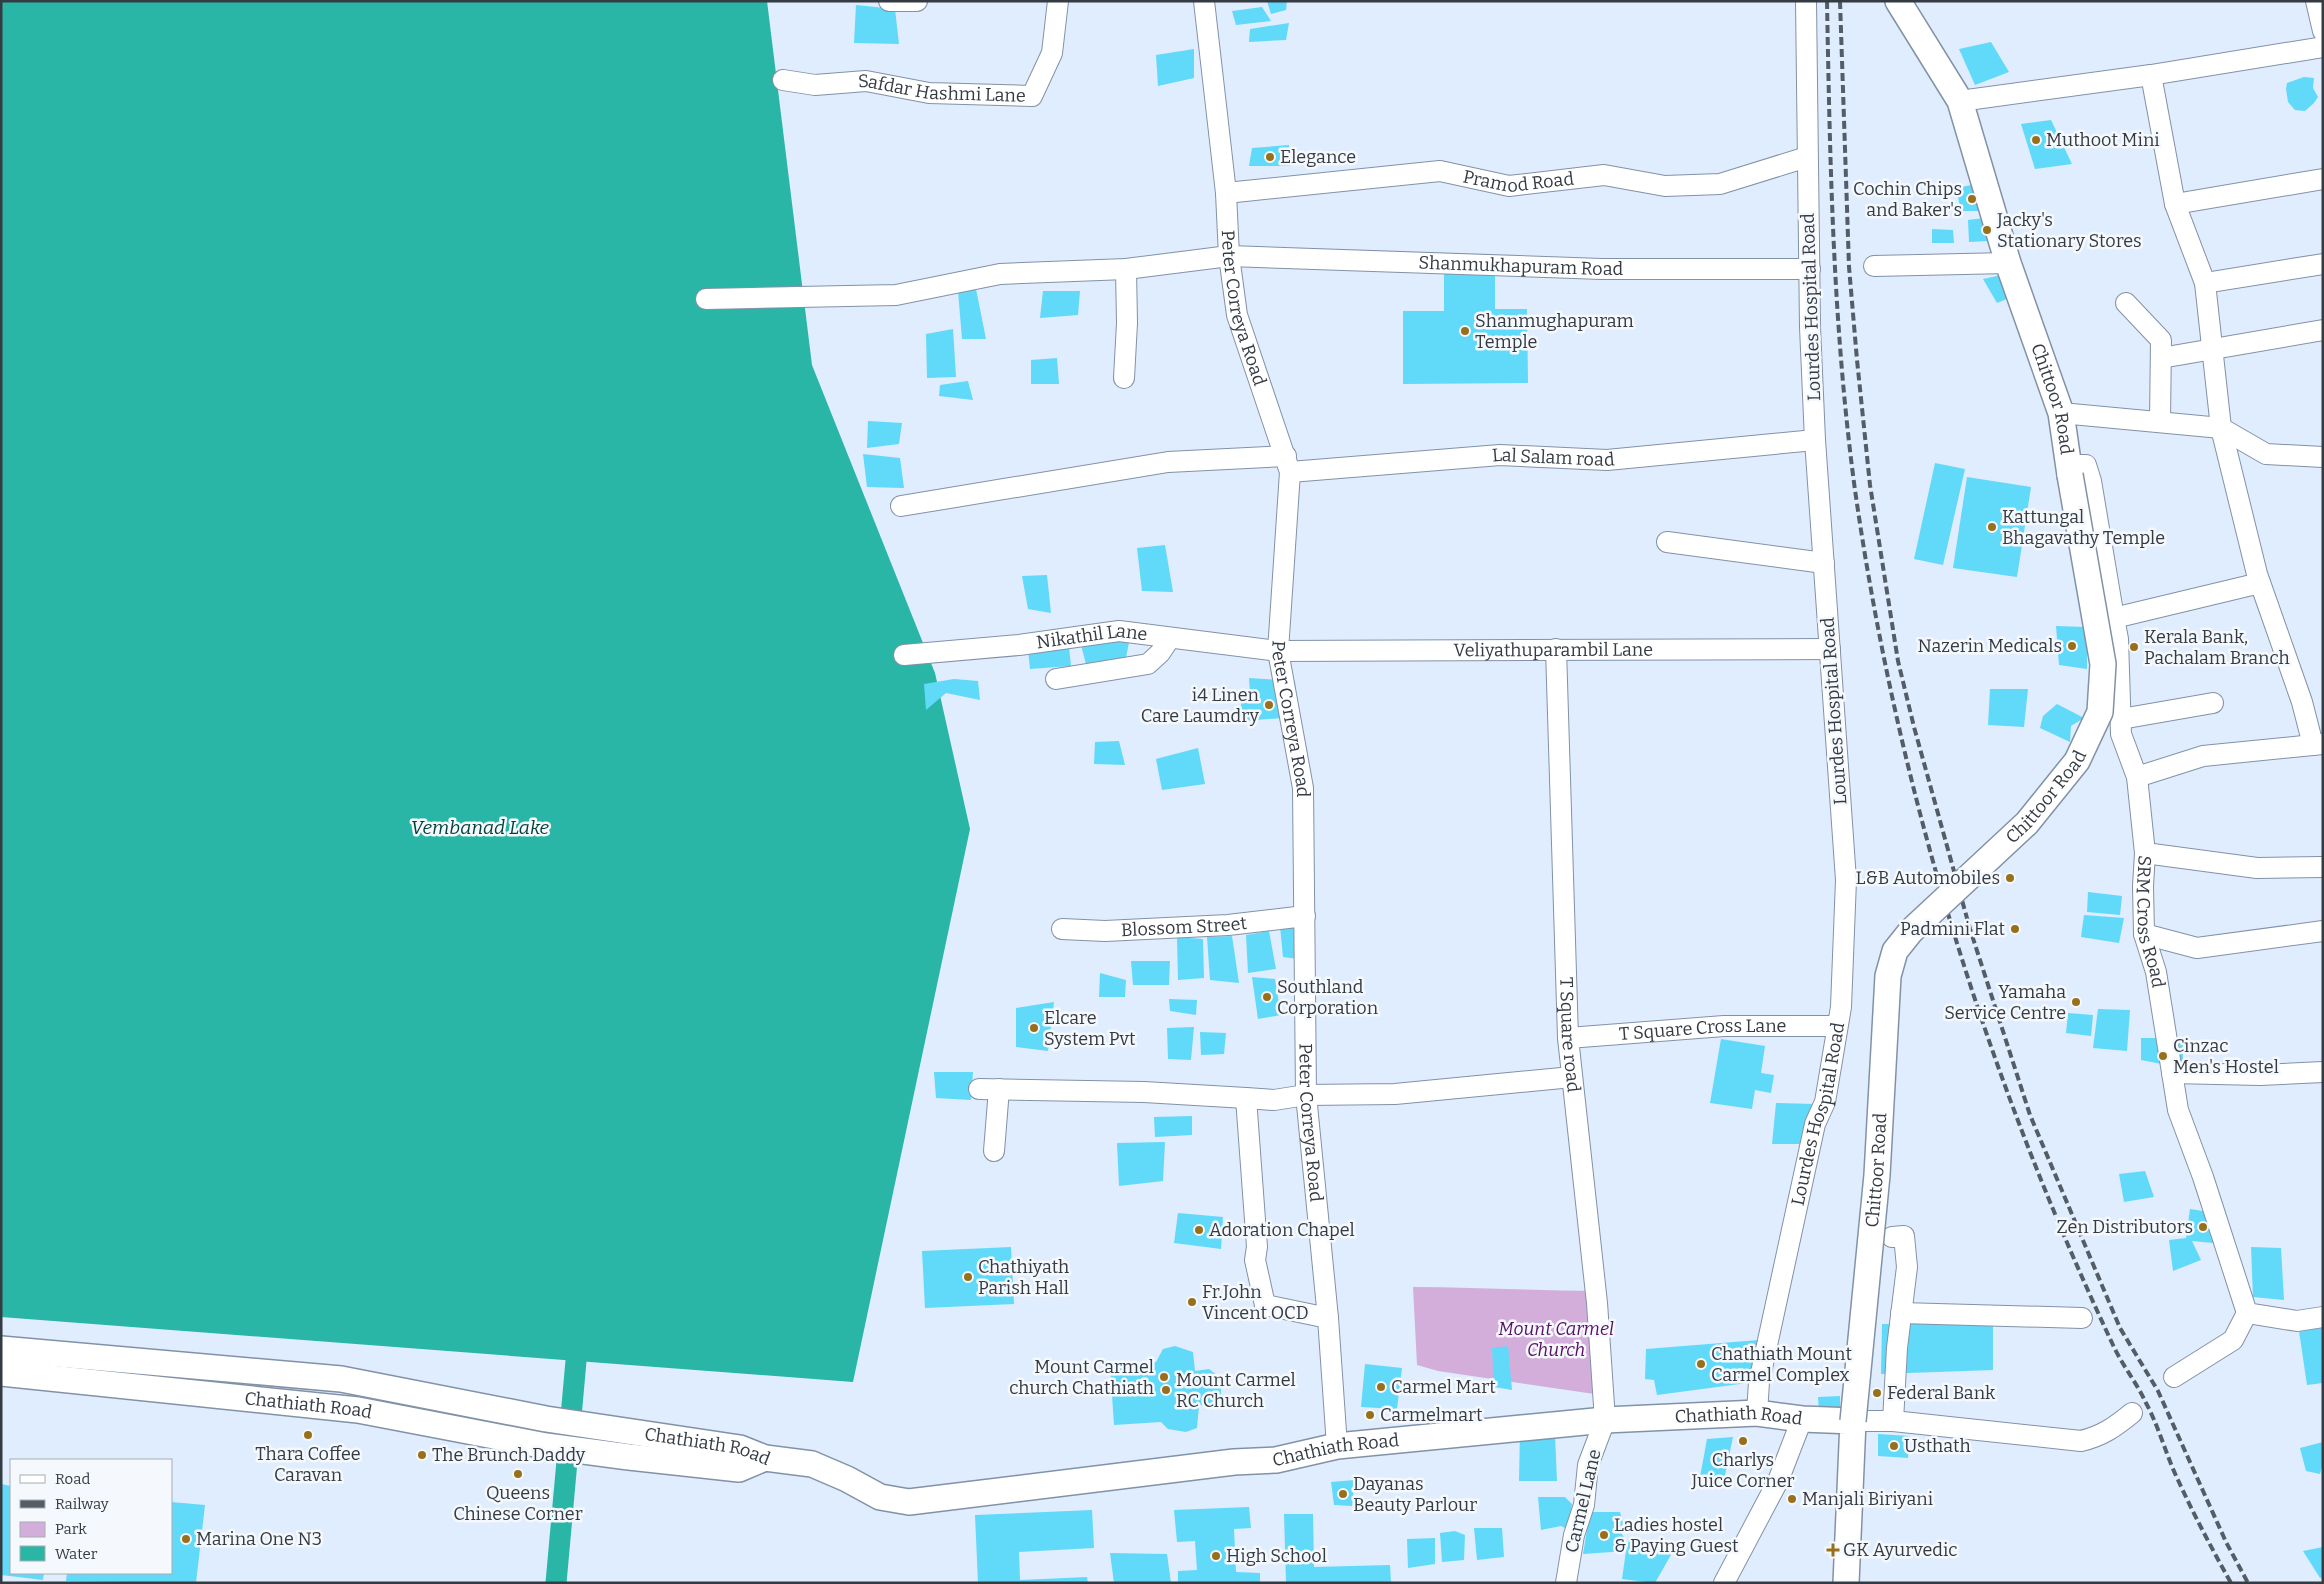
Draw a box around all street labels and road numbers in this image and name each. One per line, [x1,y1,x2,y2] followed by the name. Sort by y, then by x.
[857,70,1026,107] street label: Safdar Hashmi Lane
[1461,165,1575,197] street label: Pramod Road
[1797,212,1825,401] street label: Lourdes Hospital Road
[1217,230,1271,389] street label: Peter Correya Road
[1418,252,1623,280] street label: Shanmukhapuram Road
[2026,340,2078,456] street label: Chittoor Road
[1491,444,1616,471] street label: Lal Salam road
[1816,616,1852,805] street label: Lourdes Hospital Road
[1035,620,1149,653] street label: Nikathil Lane
[1454,639,1653,661] street label: Veliyathuparambil Lane
[1267,640,1314,798] street label: Peter Correya Road
[2001,747,2092,848] street label: Chittoor Road
[2132,855,2169,990] street label: SRM Cross Road
[1120,912,1249,941] street label: Blossom Street
[1555,977,1585,1094] street label: T Square road
[1618,1015,1786,1045] street label: T Square Cross Lane
[1787,1020,1849,1208] street label: Lourdes Hospital Road
[1294,1043,1328,1203] street label: Peter Correya Road
[1861,1112,1891,1229] street label: Chittoor Road
[243,1387,374,1424] street label: Chathiath Road
[1674,1402,1804,1430] street label: Chathiath Road
[643,1423,774,1470] street label: Chathiath Road
[1270,1429,1400,1471] street label: Chathiath Road
[1560,1447,1606,1555] street label: Carmel Lane

